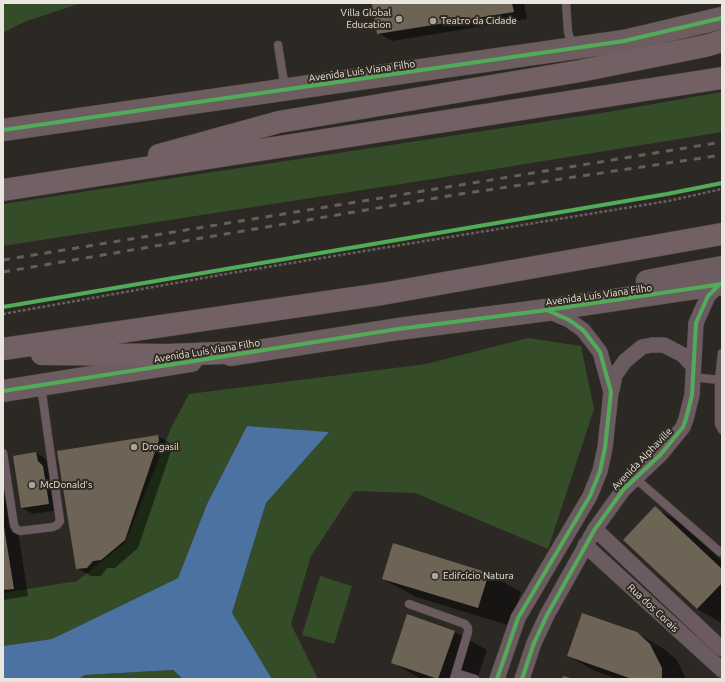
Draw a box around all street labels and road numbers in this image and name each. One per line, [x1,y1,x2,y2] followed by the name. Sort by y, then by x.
[308,58,416,84] street label: Avenida Luís Viana Filho
[545,282,653,308] street label: Avenida Luís Viana Filho
[153,337,261,365] street label: Avenida Luís Viana Filho
[609,425,675,493] street label: Avenida Alphaville
[625,581,681,635] street label: Rua dos Corais

